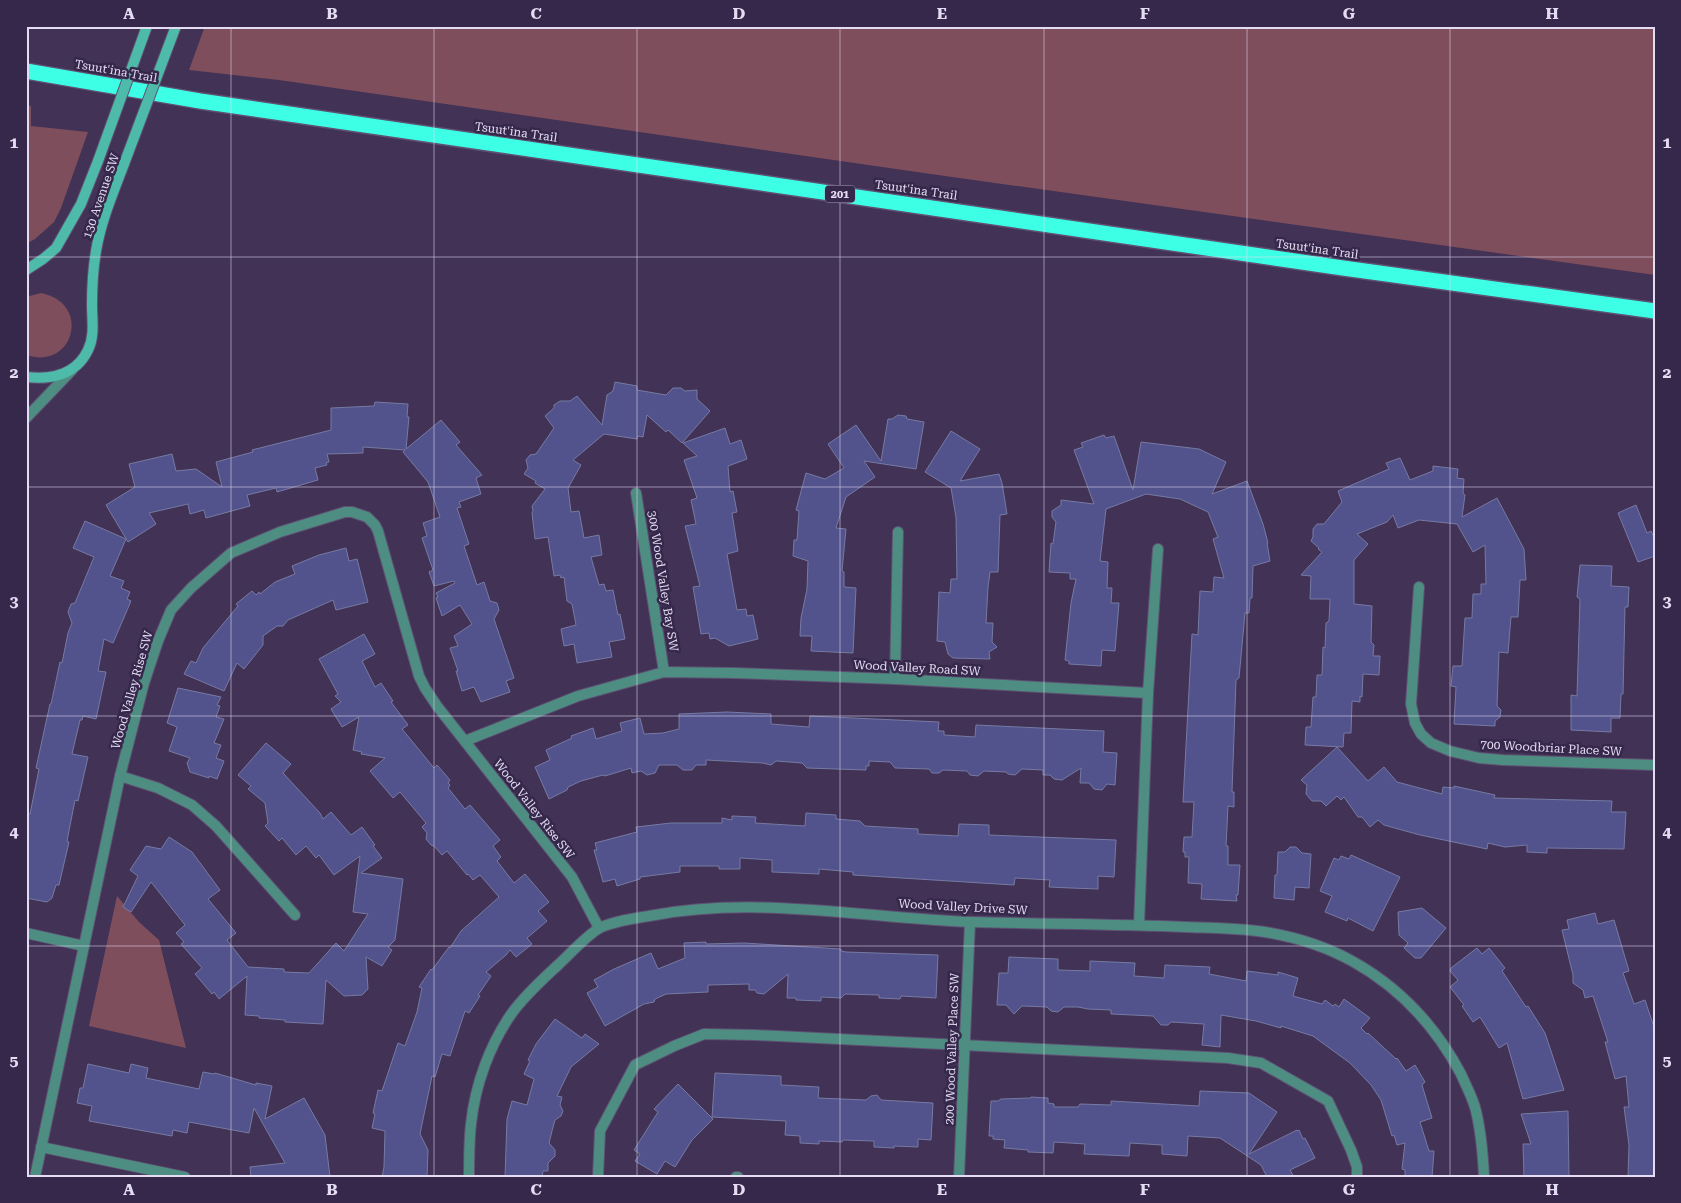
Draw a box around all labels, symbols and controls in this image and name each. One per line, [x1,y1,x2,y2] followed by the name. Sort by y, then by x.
[123,4,135,23] text: A
[326,4,338,23] text: B
[530,4,542,23] text: C
[733,4,746,23] text: D
[937,4,947,23] text: E
[1140,4,1150,23] text: F
[1343,4,1356,23] text: G
[1545,4,1559,23] text: H
[74,57,158,85] street label: Tsuut'ina Trail
[474,119,558,145] street label: Tsuut'ina Trail
[10,133,19,152] text: 1
[1663,133,1672,152] text: 1
[80,151,122,240] street label: 130 Avenue SW
[874,177,958,203] street label: Tsuut'ina Trail
[825,185,855,202] road number: 201
[1275,236,1359,262] street label: Tsuut'ina Trail
[10,363,19,382] text: 2
[1663,363,1672,382] text: 2
[645,510,681,653] street label: 300 Wood Valley Bay SW
[10,592,19,611] text: 3
[1663,592,1672,611] text: 3
[108,628,156,751] street label: Wood Valley Rise SW
[853,658,982,678] street label: Wood Valley Road SW
[1480,737,1623,759] street label: 700 Woodbriar Place SW
[491,757,578,862] street label: Wood Valley Rise SW
[10,822,19,841] text: 4
[1663,822,1672,841] text: 4
[898,897,1029,917] street label: Wood Valley Drive SW
[942,972,962,1125] street label: 200 Wood Valley Place SW
[10,1051,19,1070] text: 5
[1663,1051,1672,1070] text: 5
[123,1180,135,1199] text: A
[326,1180,338,1199] text: B
[530,1180,542,1199] text: C
[733,1180,746,1199] text: D
[937,1180,947,1199] text: E
[1140,1180,1150,1199] text: F
[1343,1180,1356,1199] text: G
[1545,1180,1559,1199] text: H

